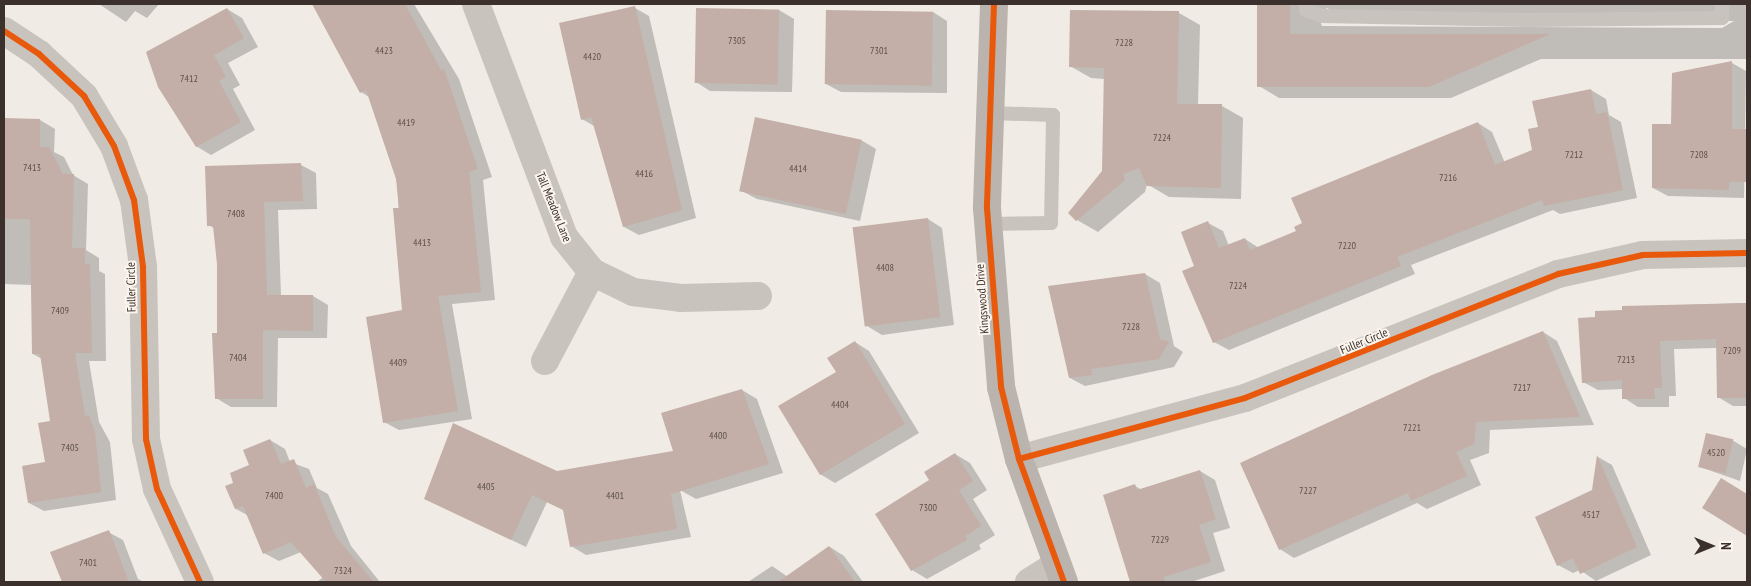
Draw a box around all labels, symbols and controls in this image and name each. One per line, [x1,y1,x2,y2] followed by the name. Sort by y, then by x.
[728,35,746,47] house number: 7305
[1115,37,1133,49] house number: 7228
[375,45,393,57] house number: 4423
[870,45,888,57] house number: 7301
[583,51,601,63] house number: 4420
[180,73,198,85] house number: 7412
[397,117,415,129] house number: 4419
[1153,132,1171,144] house number: 7224
[1565,149,1583,161] house number: 7212
[1690,149,1708,161] house number: 7208
[23,162,41,174] house number: 7413
[789,163,807,175] house number: 4414
[635,168,653,180] house number: 4416
[533,170,575,244] street label: Tall Meadow Lane
[1439,172,1457,184] house number: 7216
[227,208,245,220] house number: 7408
[413,237,431,249] house number: 4413
[1338,240,1356,252] house number: 7220
[123,262,139,312] street label: Fuller Circle
[876,262,894,274] house number: 4408
[972,264,992,334] street label: Kingswood Drive
[1229,280,1247,292] house number: 7224
[51,305,69,317] house number: 7409
[1122,321,1140,333] house number: 7228
[1338,325,1390,357] street label: Fuller Circle
[1723,345,1741,357] house number: 7209
[229,352,247,364] house number: 7404
[1617,354,1635,366] house number: 7213
[389,357,407,369] house number: 4409
[1513,382,1531,394] house number: 7217
[831,399,849,411] house number: 4404
[1403,422,1421,434] house number: 7221
[709,430,727,442] house number: 4400
[61,442,79,454] house number: 7405
[1707,447,1725,459] house number: 4520
[477,481,495,493] house number: 4405
[1299,485,1317,497] house number: 7227
[265,490,283,502] house number: 7400
[606,490,624,502] house number: 4401
[919,502,937,514] house number: 7300
[1582,509,1600,521] house number: 4517
[1686,521,1736,571] north arrow
[1151,534,1169,546] house number: 7229
[1717,542,1735,550] text: N
[79,557,97,569] house number: 7401
[334,565,352,577] house number: 7324

